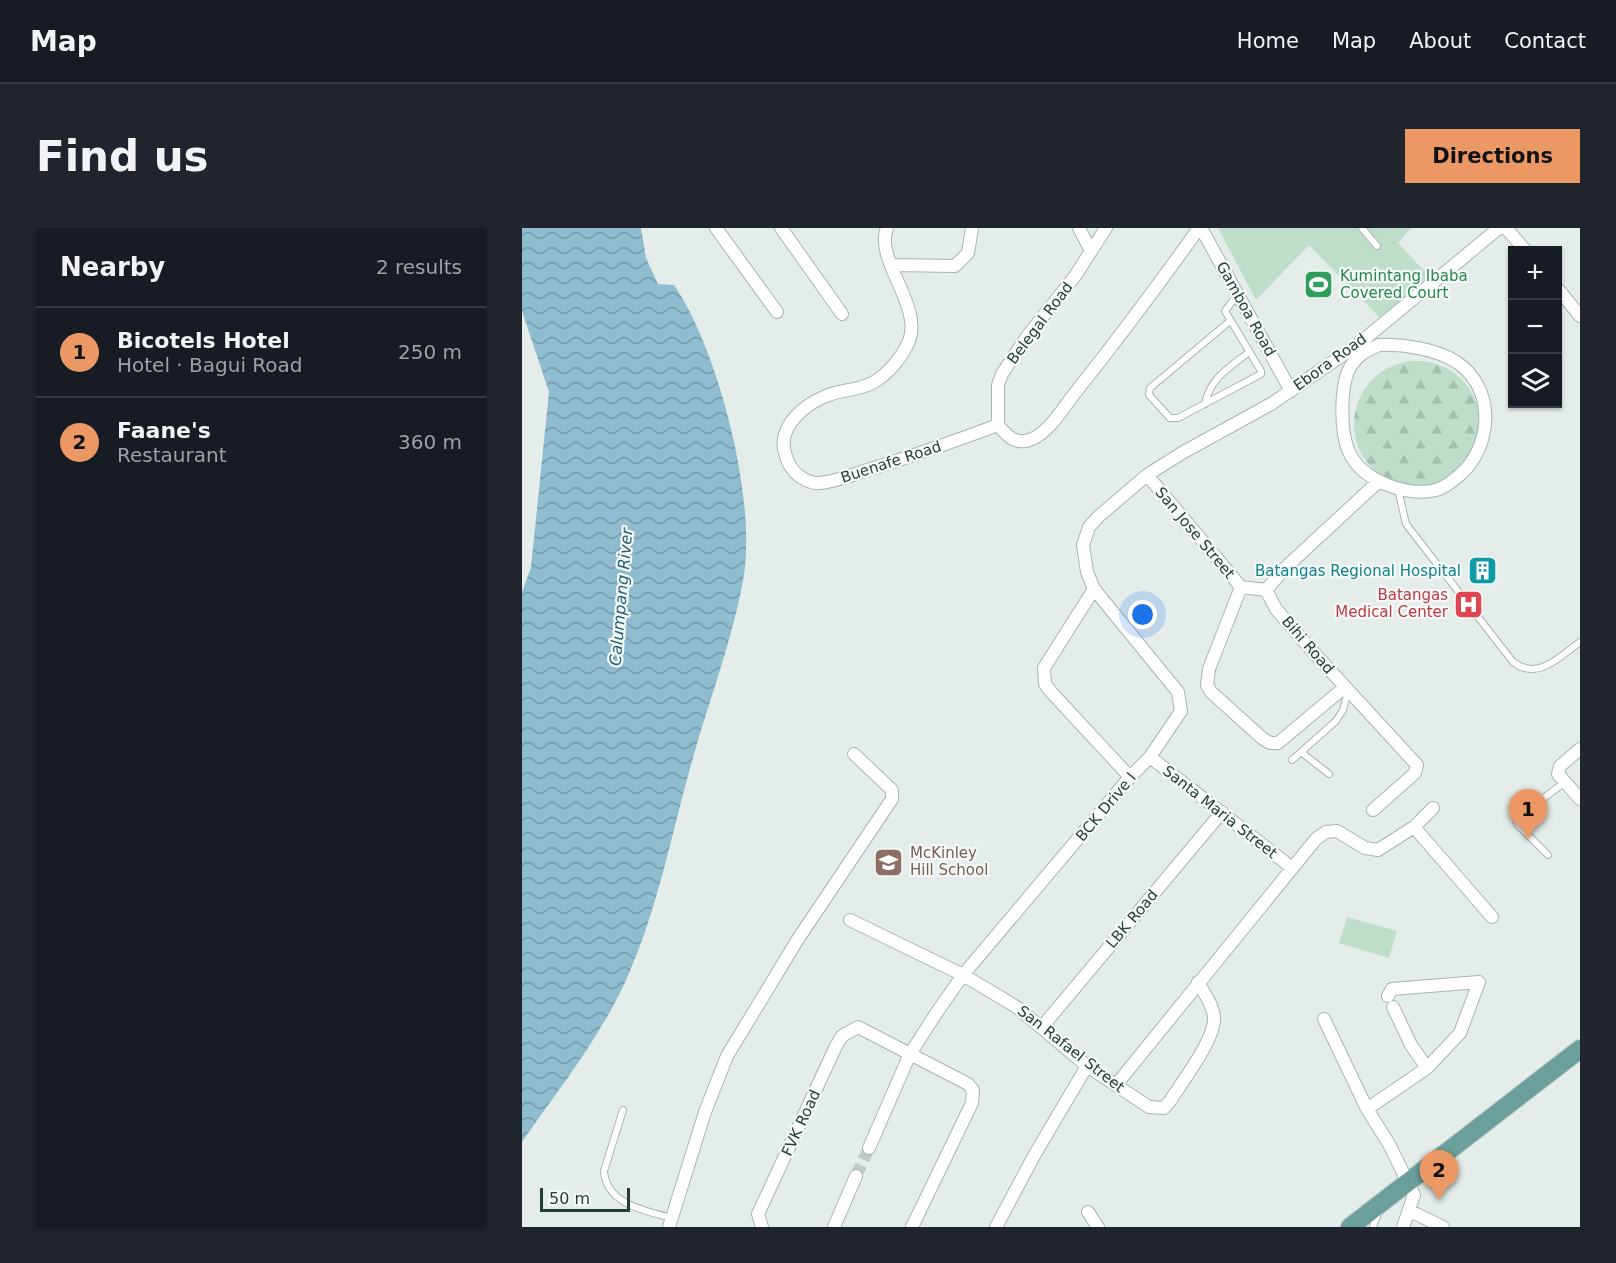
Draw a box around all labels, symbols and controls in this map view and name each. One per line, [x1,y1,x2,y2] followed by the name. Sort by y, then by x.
[30,25,97,58] text: Map
[1237,29,1299,53] text: Home
[1332,29,1376,53] text: Map
[1409,29,1471,53] text: About
[1504,29,1586,53] text: Contact
[1405,129,1580,183] button: Directions
[36,132,209,181] text: Find us
[1508,246,1562,408] map controls
[1508,246,1562,300] button: +
[60,252,165,282] text: Nearby
[376,255,462,279] text: 2 results
[1212,258,1280,360] street label: Gamboa Road
[1340,267,1468,302] place label: Kumintang Ibaba Covered Court
[1303,269,1335,301] sports icon: Kumintang Ibaba Covered Court
[1003,278,1077,368] street label: Belegal Road
[1508,300,1562,354] button: −
[117,328,290,353] text: Bicotels Hotel
[1290,329,1370,395] street label: Ebora Road
[73,340,86,364] text: 1
[398,340,462,364] text: 250 m
[117,353,303,377] text: Hotel · Bagui Road
[1508,354,1562,408] button: layers
[117,418,211,443] text: Faane's
[73,430,86,454] text: 2
[398,430,462,454] text: 360 m
[838,437,944,487] street label: Buenafe Road
[117,443,227,467] text: Restaurant
[1151,484,1239,583] street label: San Jose Street
[606,526,637,667] water label: Calumpang River
[1466,555,1498,587] building icon: Batangas Regional Hospital
[1255,562,1461,580] place label: Batangas Regional Hospital
[1335,586,1449,621] place label: Batangas Medical Center
[1453,588,1485,620] hospital icon: Batangas Medical Center
[1128,600,1157,629] your location
[1278,612,1338,678] street label: Bihi Road
[1159,762,1281,862] street label: Santa Maria Street
[1072,769,1140,845] street label: BCK Drive I
[1508,790,1548,839] pin: 1
[910,844,988,879] place label: McKinley Hill School
[873,846,905,878] school or university icon: McKinley Hill School
[1102,886,1162,952] street label: LBK Road
[1014,1002,1128,1096] street label: San Rafael Street
[778,1087,824,1159] street label: FVK Road
[1420,1150,1458,1200] pin: 2
[540,1185,630,1212] scale bar
[549,1189,590,1208] text: 50 m

